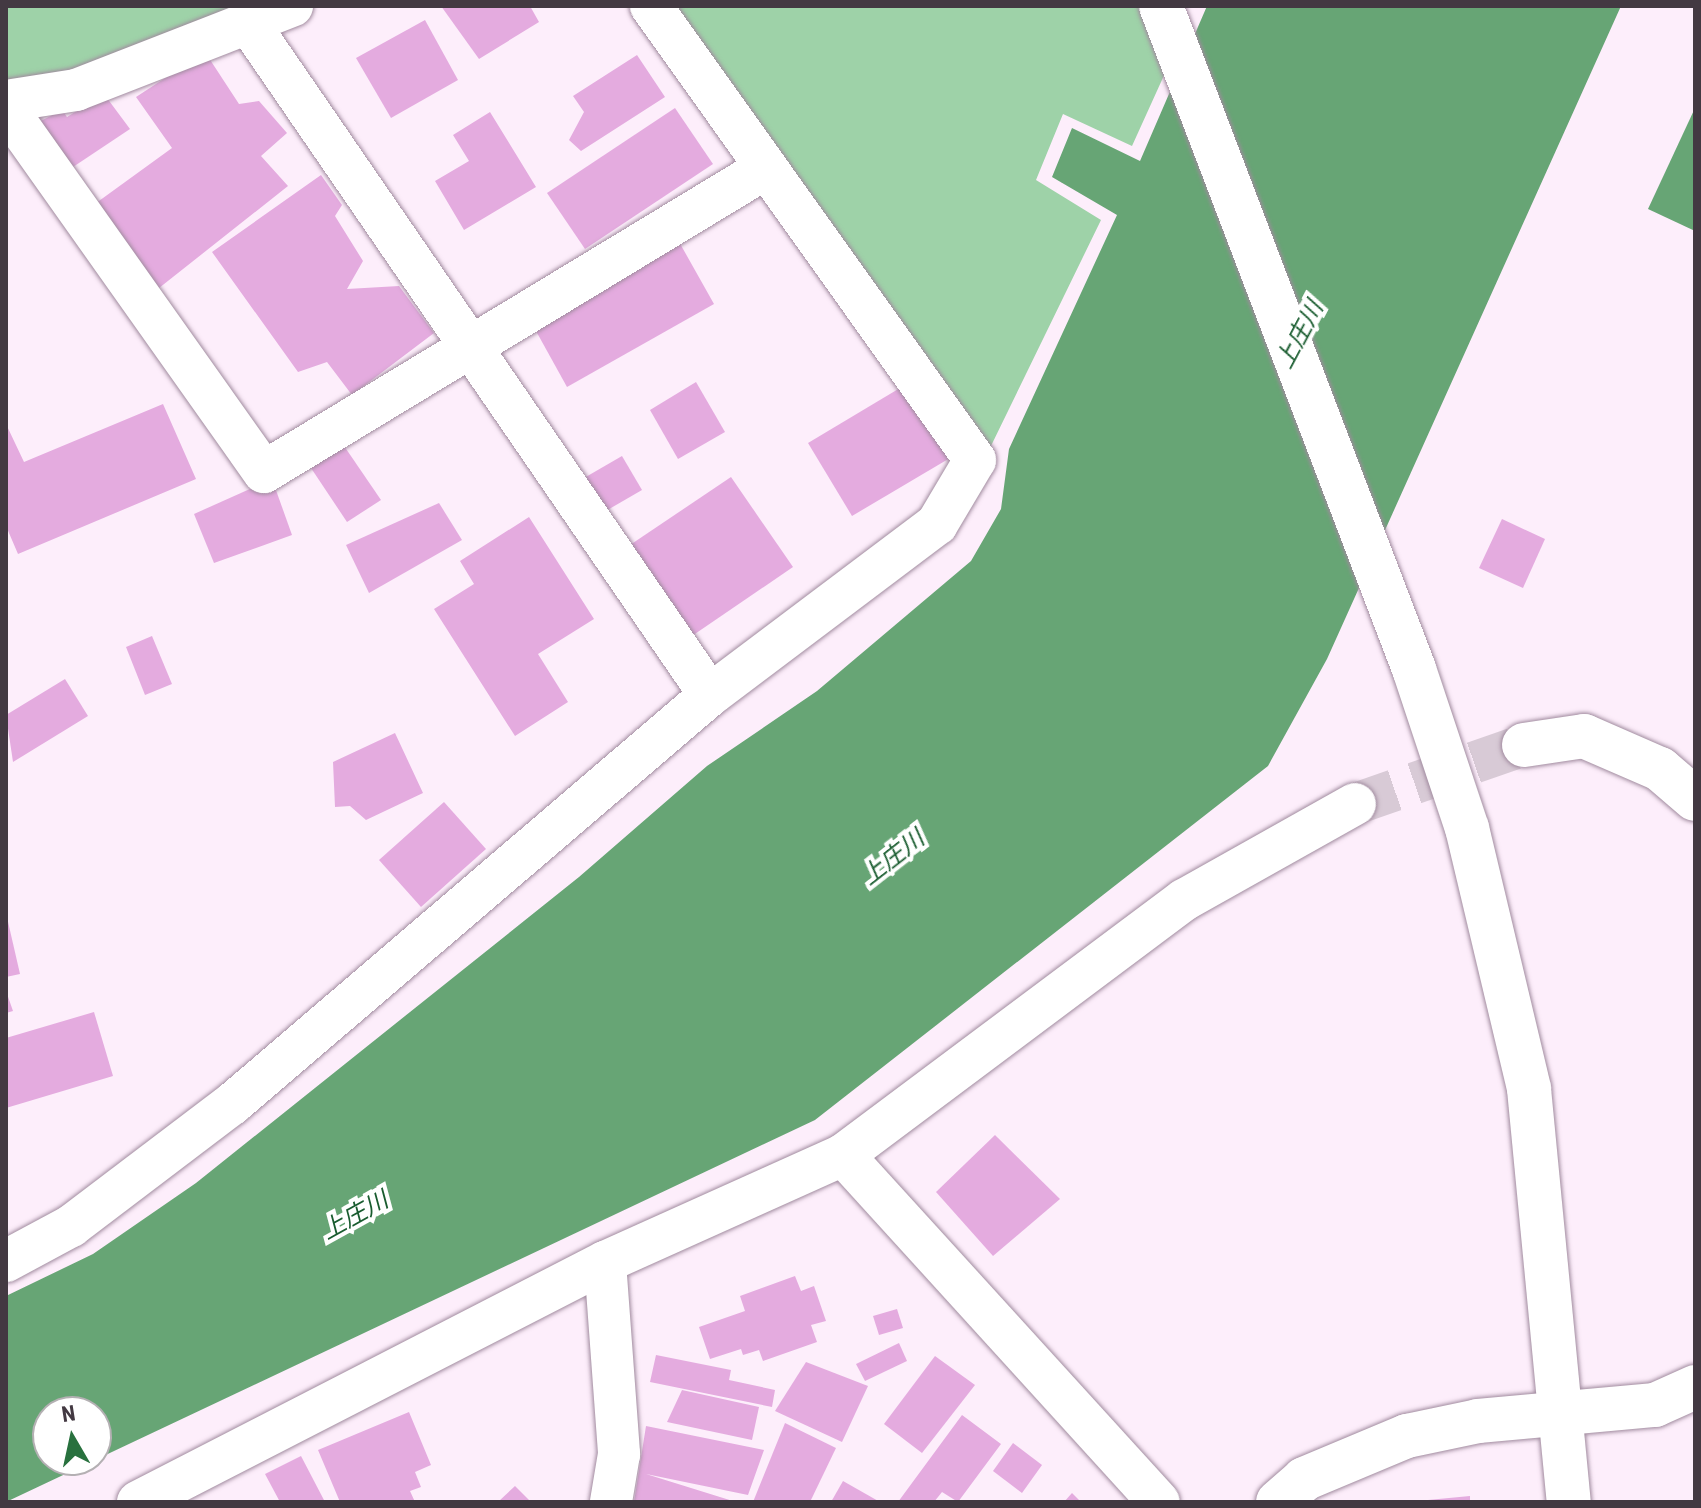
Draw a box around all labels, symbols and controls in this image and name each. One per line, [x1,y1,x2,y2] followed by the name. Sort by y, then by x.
[1270,296,1330,374] water label: 上庄川
[856,824,930,892] water label: 上庄川
[317,1186,393,1246] water label: 上庄川
[32,1396,112,1476] north arrow
[60,1400,77,1427] text: N

